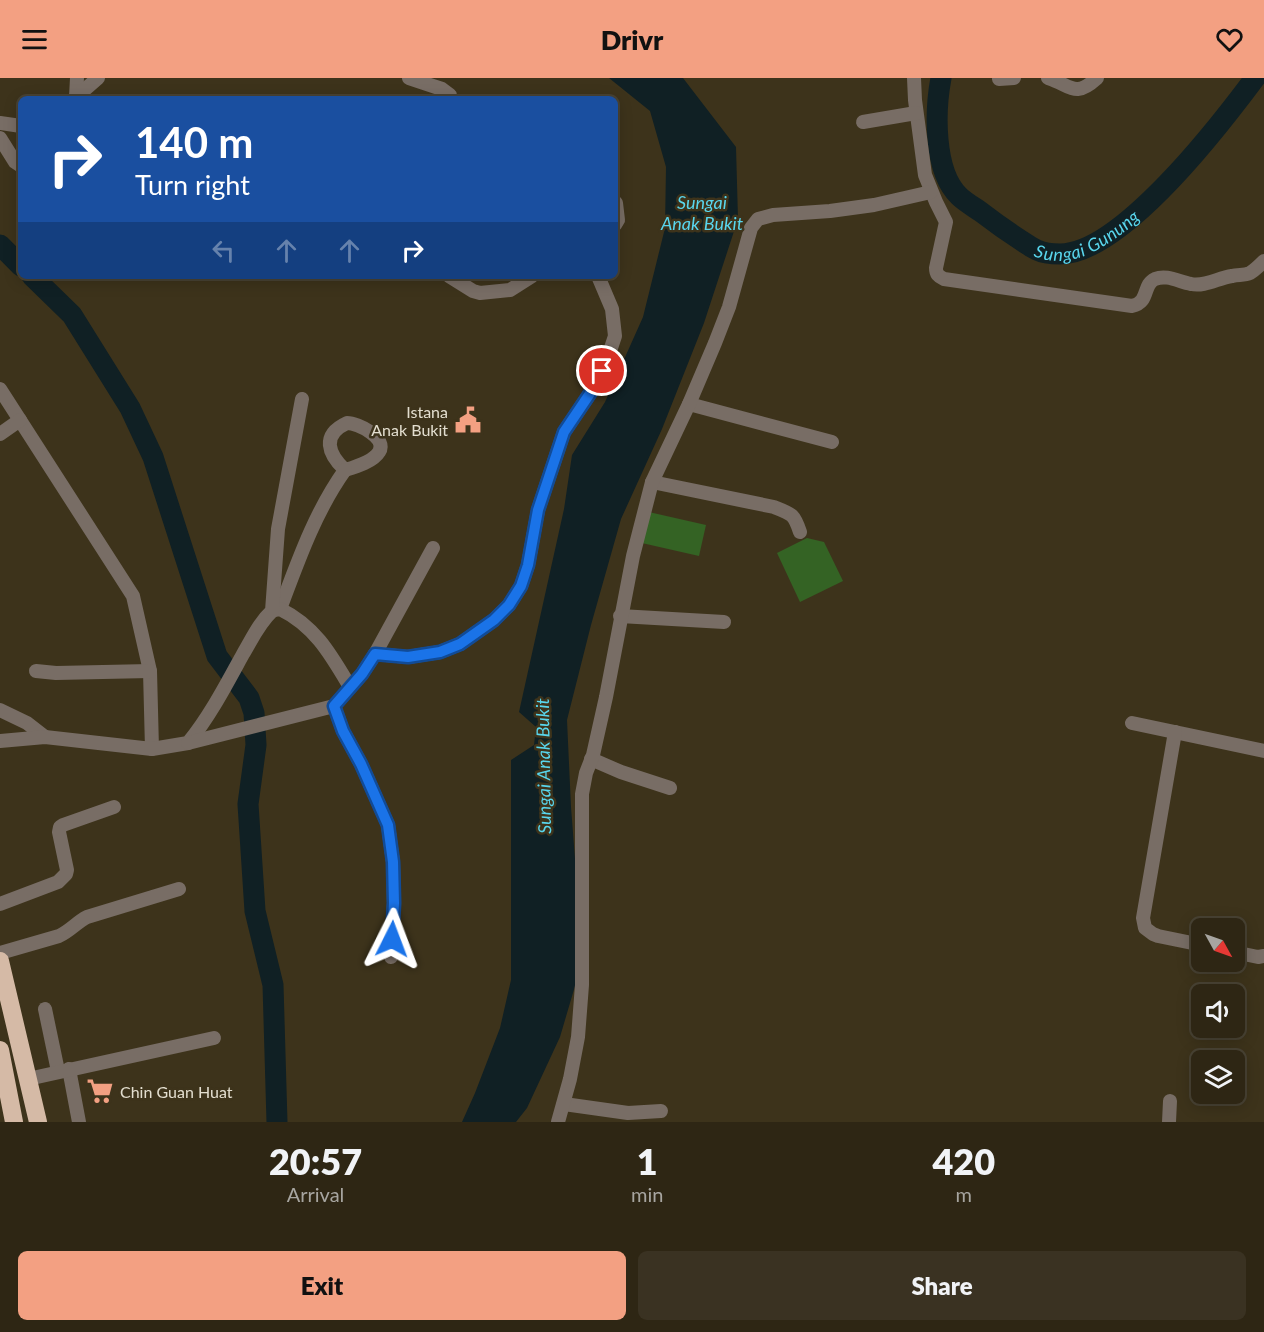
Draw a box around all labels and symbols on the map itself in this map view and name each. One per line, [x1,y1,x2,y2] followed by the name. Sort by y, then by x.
[660,191,744,234] water label: Sungai Anak Bukit
[1032,205,1143,265] water label: Sungai Gunung
[576,345,627,396] pin
[371,402,448,439] place label: Istana Anak Bukit
[453,405,483,435] public building icon: Istana Anak Bukit
[531,697,555,834] water label: Sungai Anak Bukit
[360,907,424,971] position arrow
[1191,918,1245,972] north arrow
[85,1076,115,1106] supermarket icon: Chin Guan Huat
[120,1082,233,1101] place label: Chin Guan Huat

